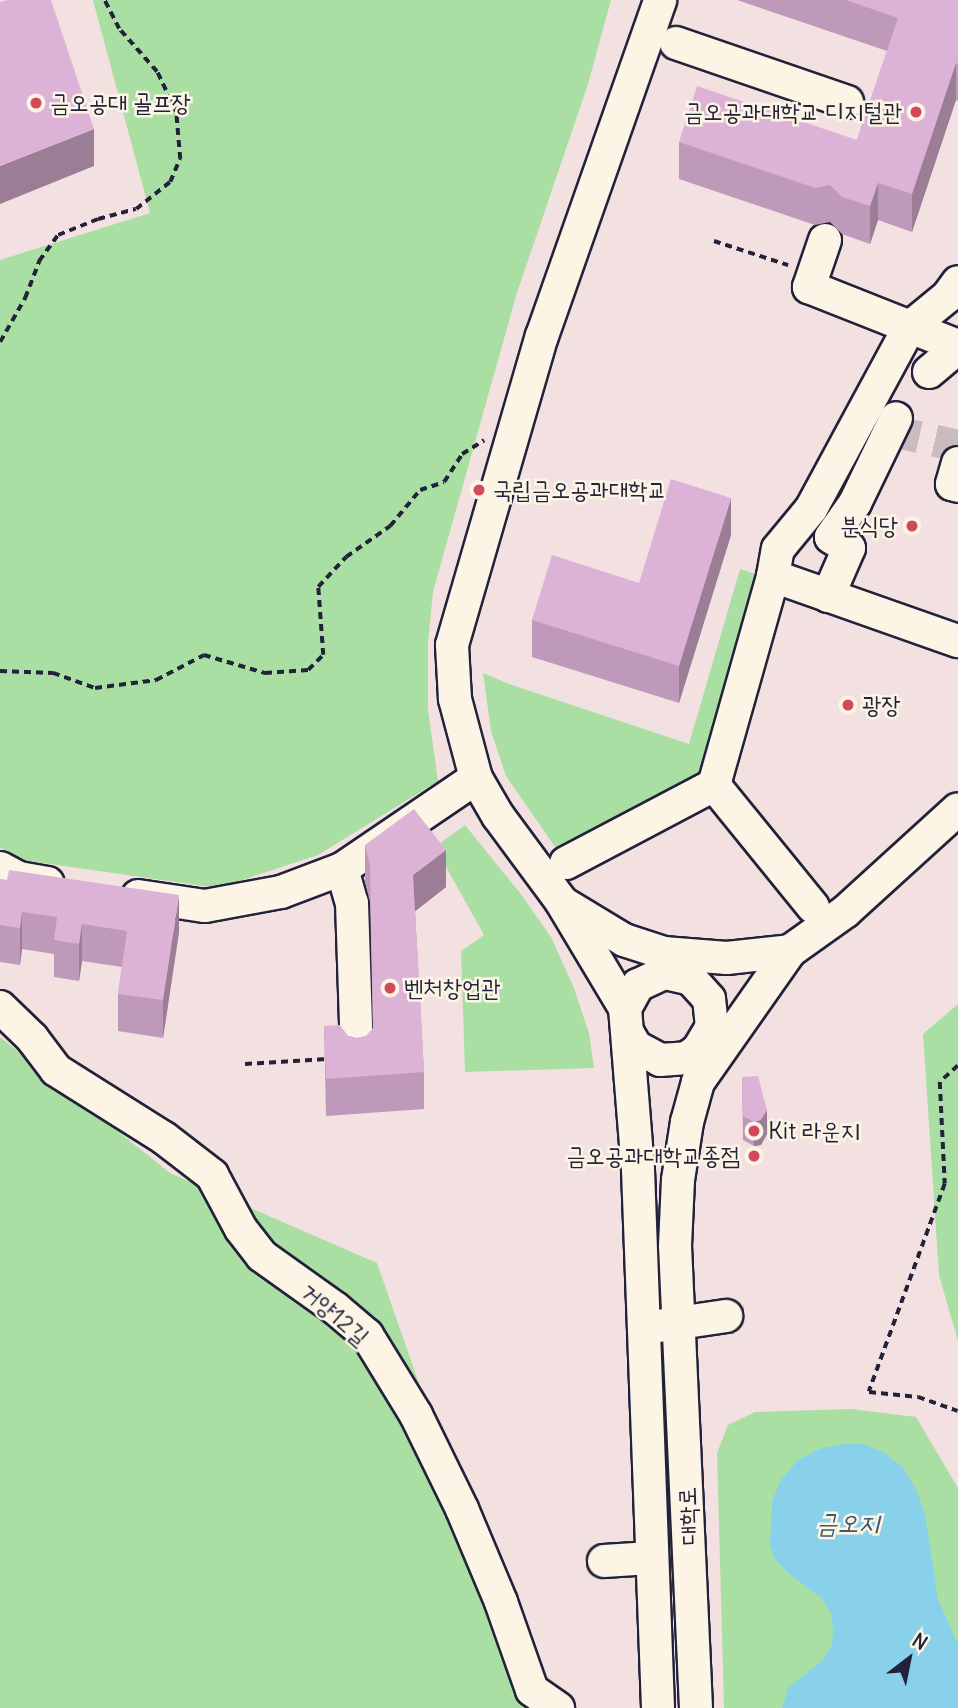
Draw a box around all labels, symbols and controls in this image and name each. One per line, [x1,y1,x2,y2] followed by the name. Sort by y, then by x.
[50,89,191,117] place label: 금오공대 골프장
[28,95,44,111] marker: 금오공대 골프장
[684,98,902,126] place label: 금오공과대학교 디지털관
[908,104,924,120] marker: 금오공과대학교 디지털관
[493,476,667,504] place label: 국립금오공과대학교
[471,482,487,498] marker: 국립금오공과대학교
[840,512,898,540] place label: 분식당
[904,518,920,534] marker: 분식당
[862,691,901,719] place label: 광장
[840,697,856,713] marker: 광장
[404,974,501,1002] place label: 벤처창업관
[382,980,398,996] marker: 벤처창업관
[768,1117,860,1145] place label: Kit 라운지
[746,1123,762,1139] marker: Kit 라운지
[566,1142,740,1170] place label: 금오공과대학교종점
[746,1148,762,1164] marker: 금오공과대학교종점
[295,1277,375,1351] street label: 거양12길
[673,1487,703,1545] street label: 대학로
[817,1507,879,1539] water label: 금오지
[874,1624,944,1694] north arrow
[908,1628,932,1655] text: N

